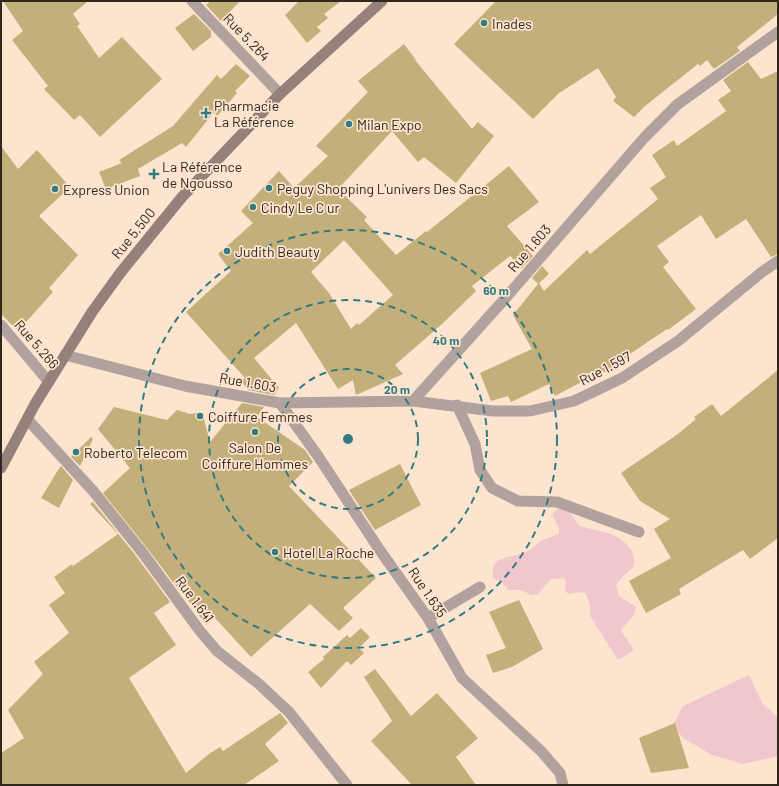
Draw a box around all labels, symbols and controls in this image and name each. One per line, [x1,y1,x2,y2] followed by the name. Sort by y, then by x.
[220,10,274,64] street label: Rue 5.264
[492,15,532,32] place label: Inades
[479,18,489,28] marker: Inades
[214,97,294,130] place label: Pharmacie La Référence
[201,108,211,118] marker: Pharmacie La Référence
[357,116,422,133] place label: Milan Expo
[344,119,354,129] marker: Milan Expo
[162,158,242,191] place label: La Référence de Ngousso
[149,169,159,179] marker: La Référence de Ngousso
[277,180,488,197] place label: Peguy Shopping L'univers Des Sacs
[63,181,150,198] place label: Express Union
[264,183,274,193] marker: Peguy Shopping L'univers Des Sacs
[50,184,60,194] marker: Express Union
[261,199,340,216] place label: Cindy Le C ur
[248,202,258,212] marker: Cindy Le C ur
[107,204,159,262] street label: Rue 5.500
[504,221,554,275] street label: Rue 1.603
[235,243,320,260] place label: Judith Beauty
[222,246,232,256] marker: Judith Beauty
[483,283,509,297] text: 60 m
[11,316,63,372] street label: Rue 5.266
[433,333,459,347] text: 40 m
[576,347,634,389] street label: Rue 1.597
[218,369,278,395] street label: Rue 1.603
[384,382,410,396] text: 20 m
[208,408,313,425] place label: Coiffure Femmes
[195,411,205,421] marker: Coiffure Femmes
[250,427,260,437] marker: Salon De Coiffure Hommes
[341,432,355,446] centre of rings
[202,439,308,472] place label: Salon De Coiffure Hommes
[84,444,187,461] place label: Roberto Telecom
[71,447,81,457] marker: Roberto Telecom
[283,544,374,561] place label: Hotel La Roche
[270,547,280,557] marker: Hotel La Roche
[405,564,451,620] street label: Rue 1.635
[172,572,218,626] street label: Rue 1.641

